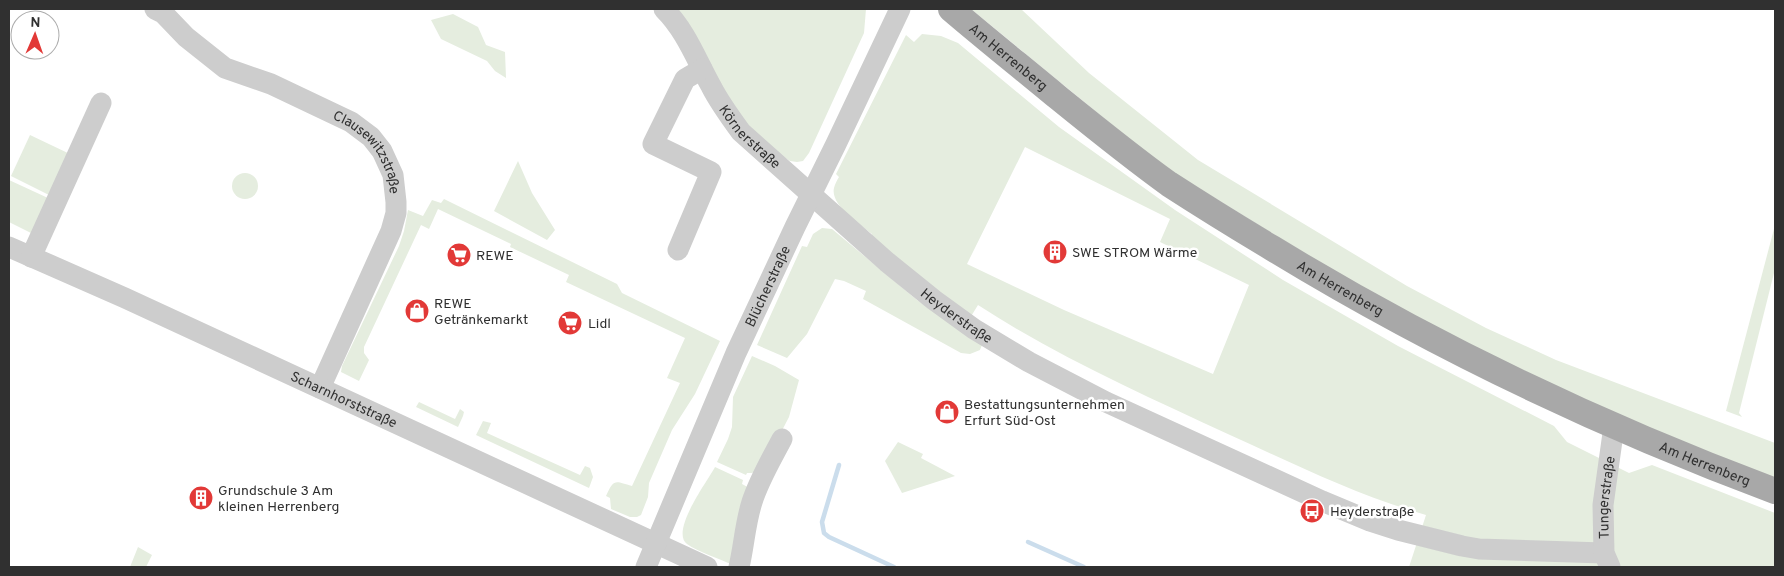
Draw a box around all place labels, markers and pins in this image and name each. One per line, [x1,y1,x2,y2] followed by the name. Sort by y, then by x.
[1042,239,1068,265] building icon: SWE STROM Wärme
[446,242,472,268] supermarket icon: REWE
[1072,245,1197,262] place label: SWE STROM Wärme
[476,248,514,265] place label: REWE
[434,296,528,329] place label: REWE Getränkemarkt
[404,298,430,324] shop icon: REWE Getränkemarkt
[557,310,583,336] supermarket icon: Lidl
[588,316,611,333] place label: Lidl
[964,397,1125,430] place label: Bestattungsunternehmen Erfurt Süd-Ost
[934,399,960,425] shop icon: Bestattungsunternehmen Erfurt Süd-Ost
[218,483,339,516] place label: Grundschule 3 Am kleinen Herrenberg
[188,485,214,511] building icon: Grundschule 3 Am kleinen Herrenberg
[1299,498,1325,524] bus stop icon: Heyderstraße
[1330,504,1414,521] place label: Heyderstraße

